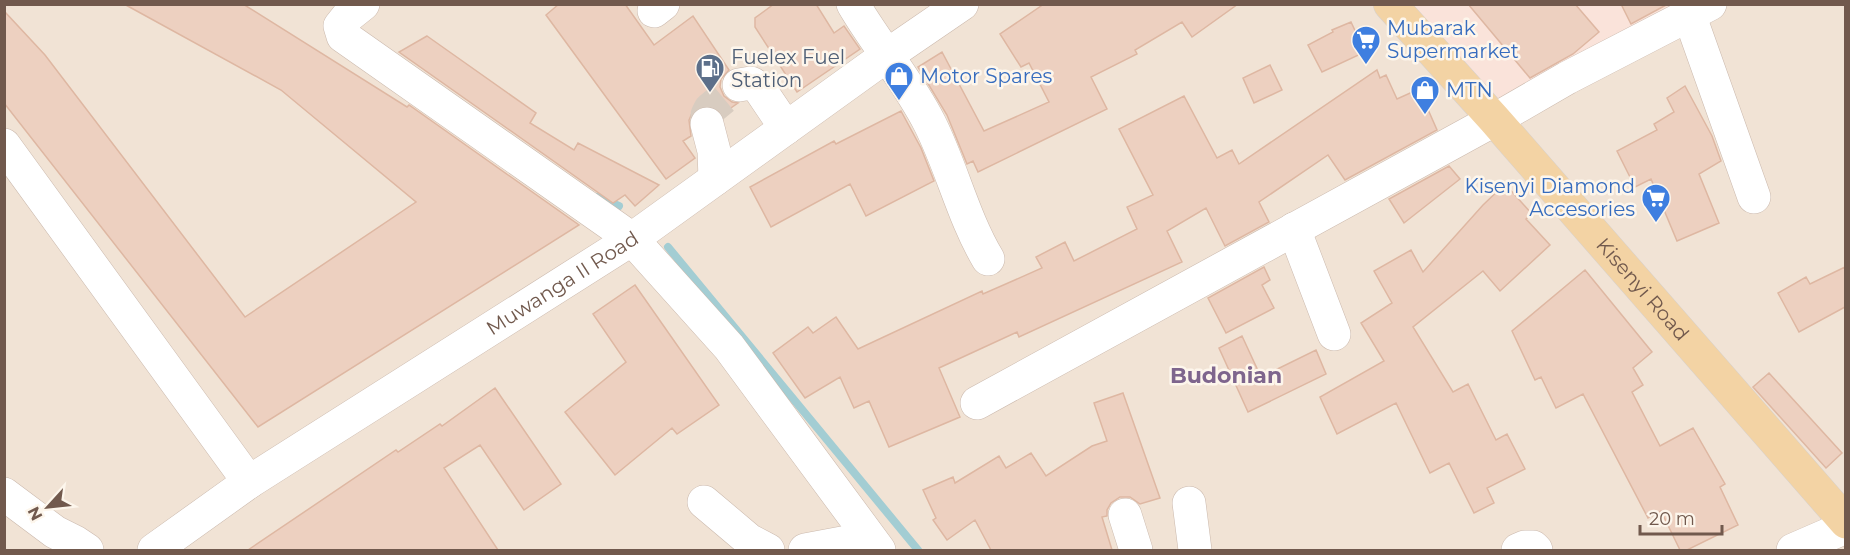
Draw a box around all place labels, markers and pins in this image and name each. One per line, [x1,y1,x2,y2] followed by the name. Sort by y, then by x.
[1387,16,1519,63] place label: Mubarak Supermarket
[1350,24,1382,66] supermarket icon: Mubarak Supermarket
[731,45,845,92] place label: Fuelex Fuel Station
[694,52,726,94] fuel station icon: Fuelex Fuel Station
[883,60,915,102] shop icon: Motor Spares
[920,64,1053,88] place label: Motor Spares
[1409,74,1441,116] shop icon: MTN
[1446,78,1493,102] place label: MTN
[1464,174,1635,221] place label: Kisenyi Diamond Accesories
[1640,182,1672,224] supermarket icon: Kisenyi Diamond Accesories

